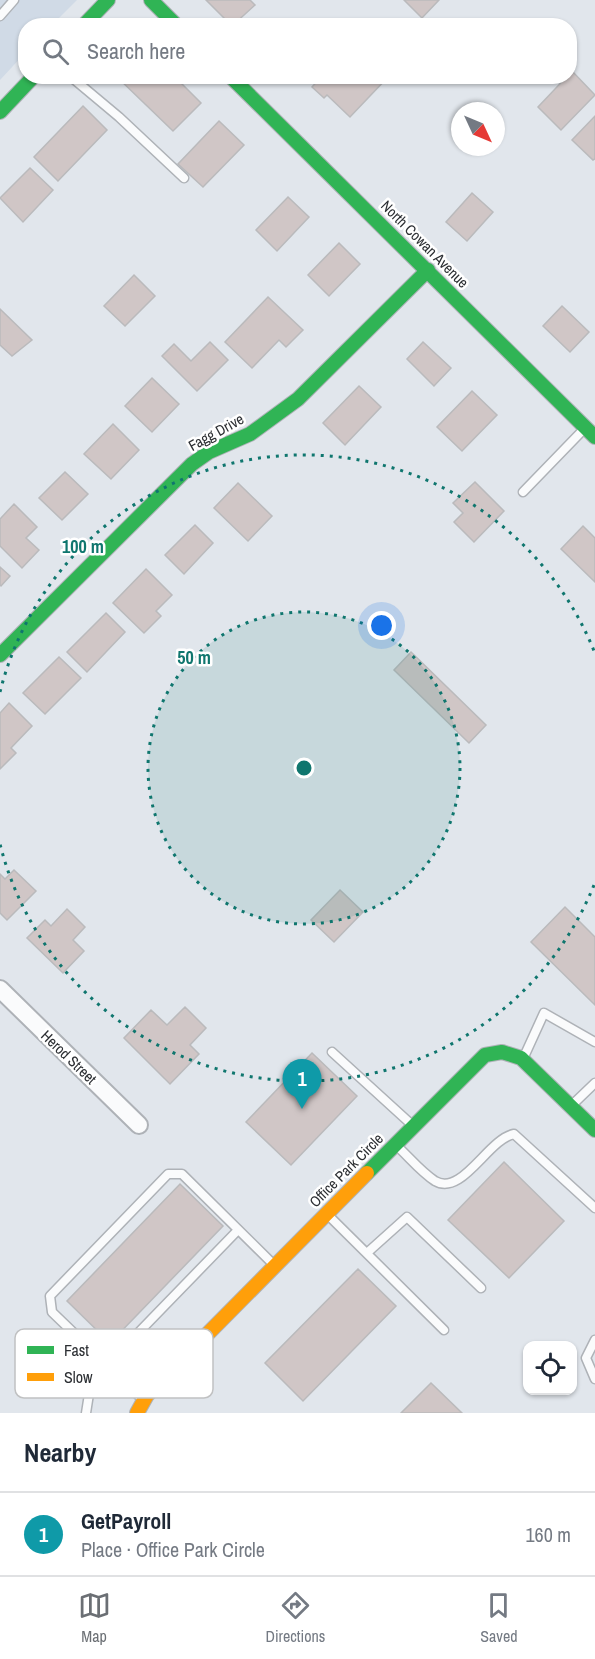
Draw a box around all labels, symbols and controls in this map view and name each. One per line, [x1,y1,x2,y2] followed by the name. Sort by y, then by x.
[18,18,577,84] search box
[39,35,72,68] icon: search
[87,36,185,66] text: Search here
[451,102,505,156] north arrow
[377,196,474,293] street label: North Cowan Avenue
[185,408,248,456] street label: Fagg Drive
[62,534,104,559] text: 100 m
[367,611,396,640] your location
[177,645,211,670] text: 50 m
[294,758,314,778] centre of rings
[37,1025,102,1089] street label: Herod Street
[282,1060,322,1109] pin: 1
[304,1128,388,1212] street label: Office Park Circle
[15,1329,213,1398] legend
[64,1339,89,1361] text: Fast
[523,1341,577,1395] map controls
[523,1341,577,1395] button: locate
[64,1366,93,1388] text: Slow
[24,1435,96,1470] text: Nearby
[81,1506,171,1536] text: GetPayroll
[39,1521,48,1548] text: 1
[525,1521,571,1548] text: 160 m
[81,1536,265,1563] text: Place · Office Park Circle
[78,1589,111,1647] tab: Map
[266,1589,325,1647] tab: Directions
[480,1589,518,1647] tab: Saved

